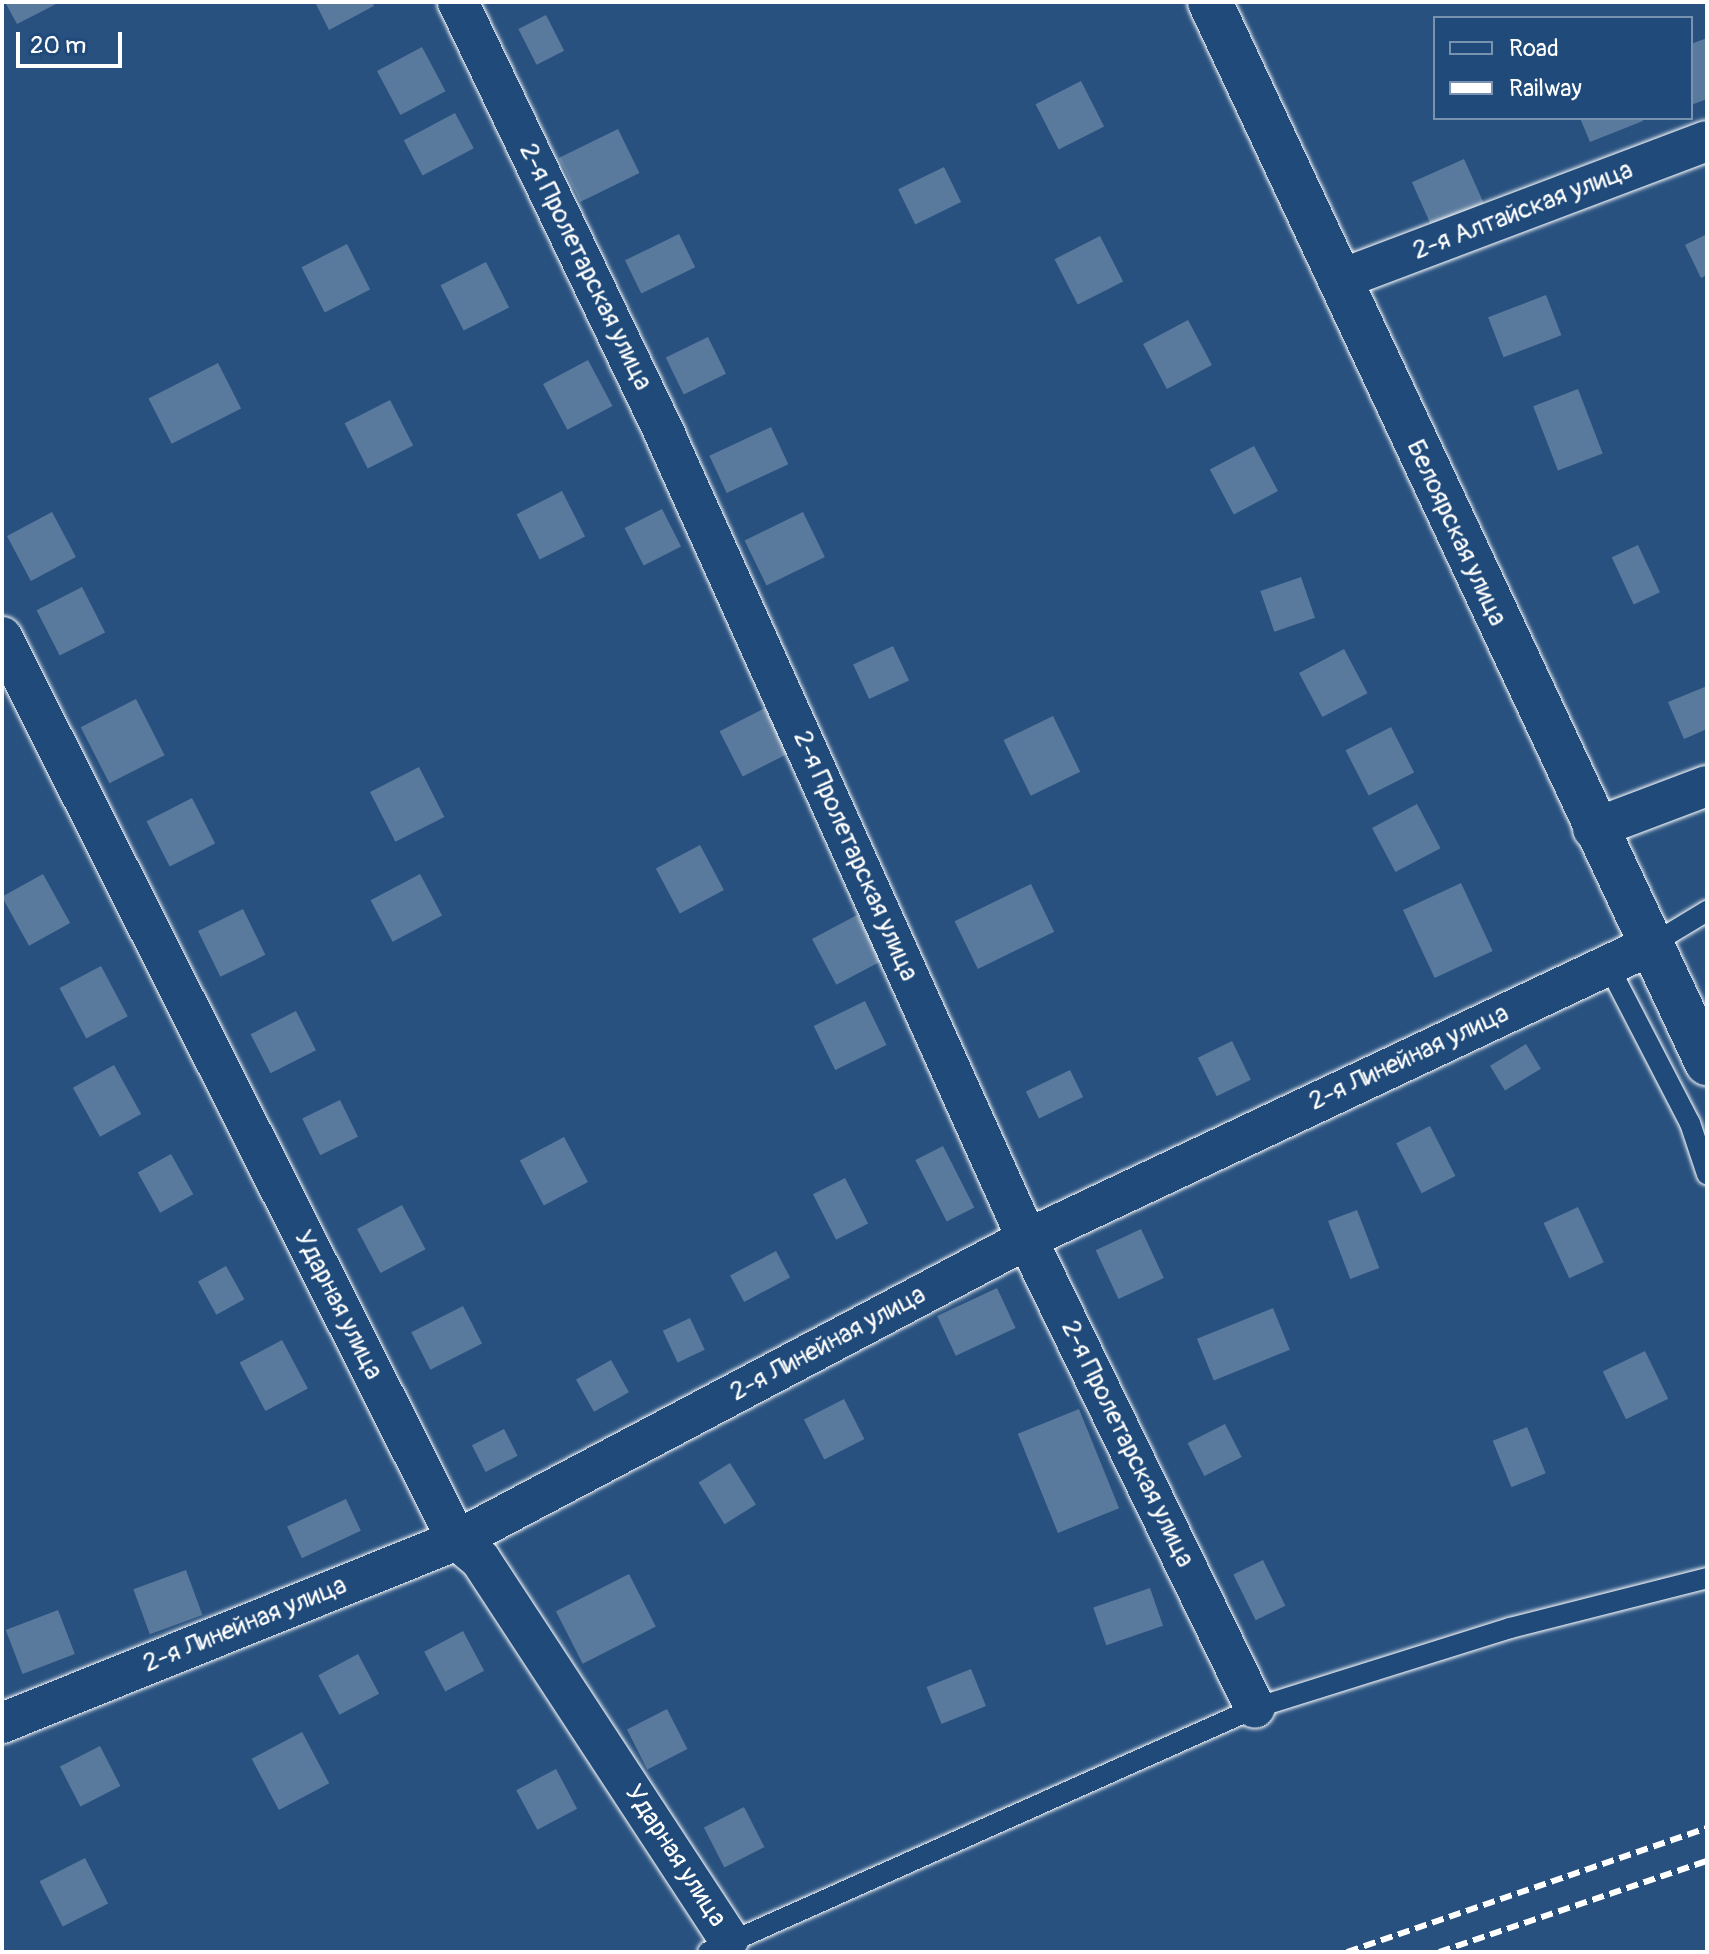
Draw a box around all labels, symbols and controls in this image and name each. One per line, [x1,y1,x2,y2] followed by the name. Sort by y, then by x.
[20,16,126,66] scale bar
[1433,16,1693,120] legend
[30,31,86,60] text: 20 m
[1509,34,1559,63] text: Road
[1509,74,1582,103] text: Railway
[512,139,658,395] street label: 2-я Пролетарская улица
[1409,155,1637,267] street label: 2-я Алтайская улица
[1399,435,1513,631] street label: Белоярская улица
[786,726,924,986] street label: 2-я Пролетарская улица
[1304,998,1514,1118] street label: 2-я Линейная улица
[287,1225,389,1385] street label: Ударная улица
[725,1279,931,1409] street label: 2-я Линейная улица
[1054,1316,1200,1572] street label: 2-я Пролетарская улица
[139,1570,351,1680] street label: 2-я Линейная улица
[617,1779,733,1933] street label: Ударная улица

